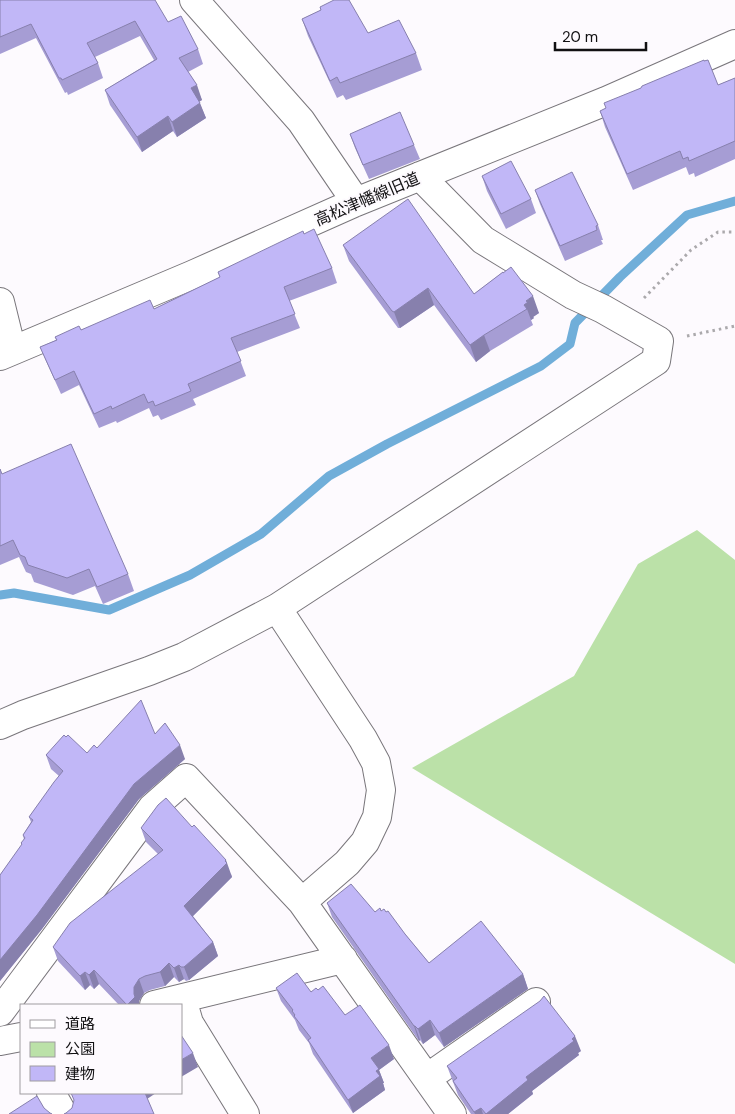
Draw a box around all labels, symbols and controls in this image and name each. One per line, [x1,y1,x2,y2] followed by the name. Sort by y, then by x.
[555,20,646,52] scale bar
[562,27,598,47] text: 20 m
[311,167,423,231] street label: 高松津幡線旧道
[20,1004,182,1094] legend
[65,1014,95,1034] text: 道路
[65,1039,95,1059] text: 公園
[65,1064,95,1084] text: 建物

